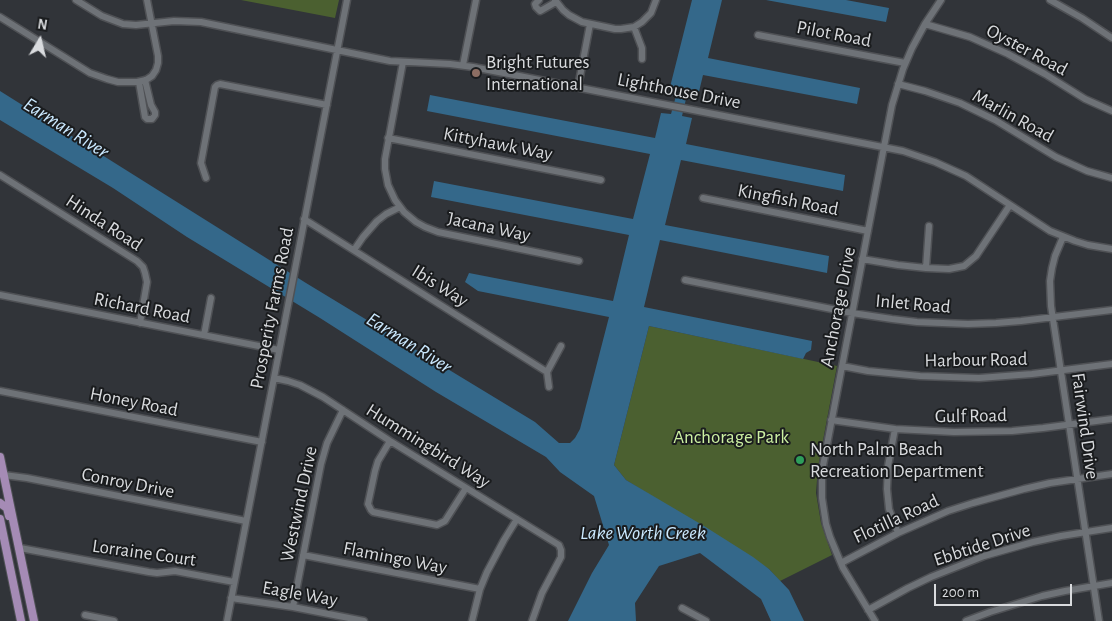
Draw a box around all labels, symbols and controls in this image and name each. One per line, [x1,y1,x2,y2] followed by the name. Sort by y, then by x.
[15,15,65,65] north arrow
[795,16,873,52] street label: Pilot Road
[36,18,48,33] text: N
[982,19,1072,81] street label: Oyster Road
[486,51,590,95] place label: Bright Futures International
[470,67,482,79] marker: Bright Futures International
[615,68,743,114] street label: Lighthouse Drive
[968,84,1058,148] street label: Marlin Road
[19,92,113,164] water label: Earman River
[441,122,555,166] street label: Kittyhawk Way
[736,179,840,221] street label: Kingfish Road
[61,190,147,256] street label: Hinda Road
[445,207,533,247] street label: Jacana Way
[245,225,299,391] street label: Prosperity Farms Road
[815,245,861,369] street label: Anchorage Drive
[408,260,472,312] street label: Ibis Way
[92,287,192,329] street label: Richard Road
[875,289,951,319] street label: Inlet Road
[362,307,456,379] water label: Earman River
[924,348,1028,372] street label: Harbour Road
[1066,371,1104,481] street label: Fairwind Drive
[88,382,180,422] street label: Honey Road
[362,399,494,493] street label: Hummingbird Way
[935,404,1007,428] street label: Gulf Road
[673,426,789,448] park label: Anchorage Park
[810,438,983,482] place label: North Palm Beach Recreation Department
[276,444,322,564] street label: Westwind Drive
[794,454,806,466] marker: North Palm Beach Recreation Department
[80,463,176,503] street label: Conroy Drive
[849,489,943,549] street label: Flotilla Road
[931,519,1033,571] street label: Ebbtide Drive
[580,521,706,545] water label: Lake Worth Creek
[91,534,197,572] street label: Lorraine Court
[341,537,449,579] street label: Flamingo Way
[937,574,1074,606] scale bar
[261,576,339,612] street label: Eagle Way
[942,585,979,600] text: 200 m

